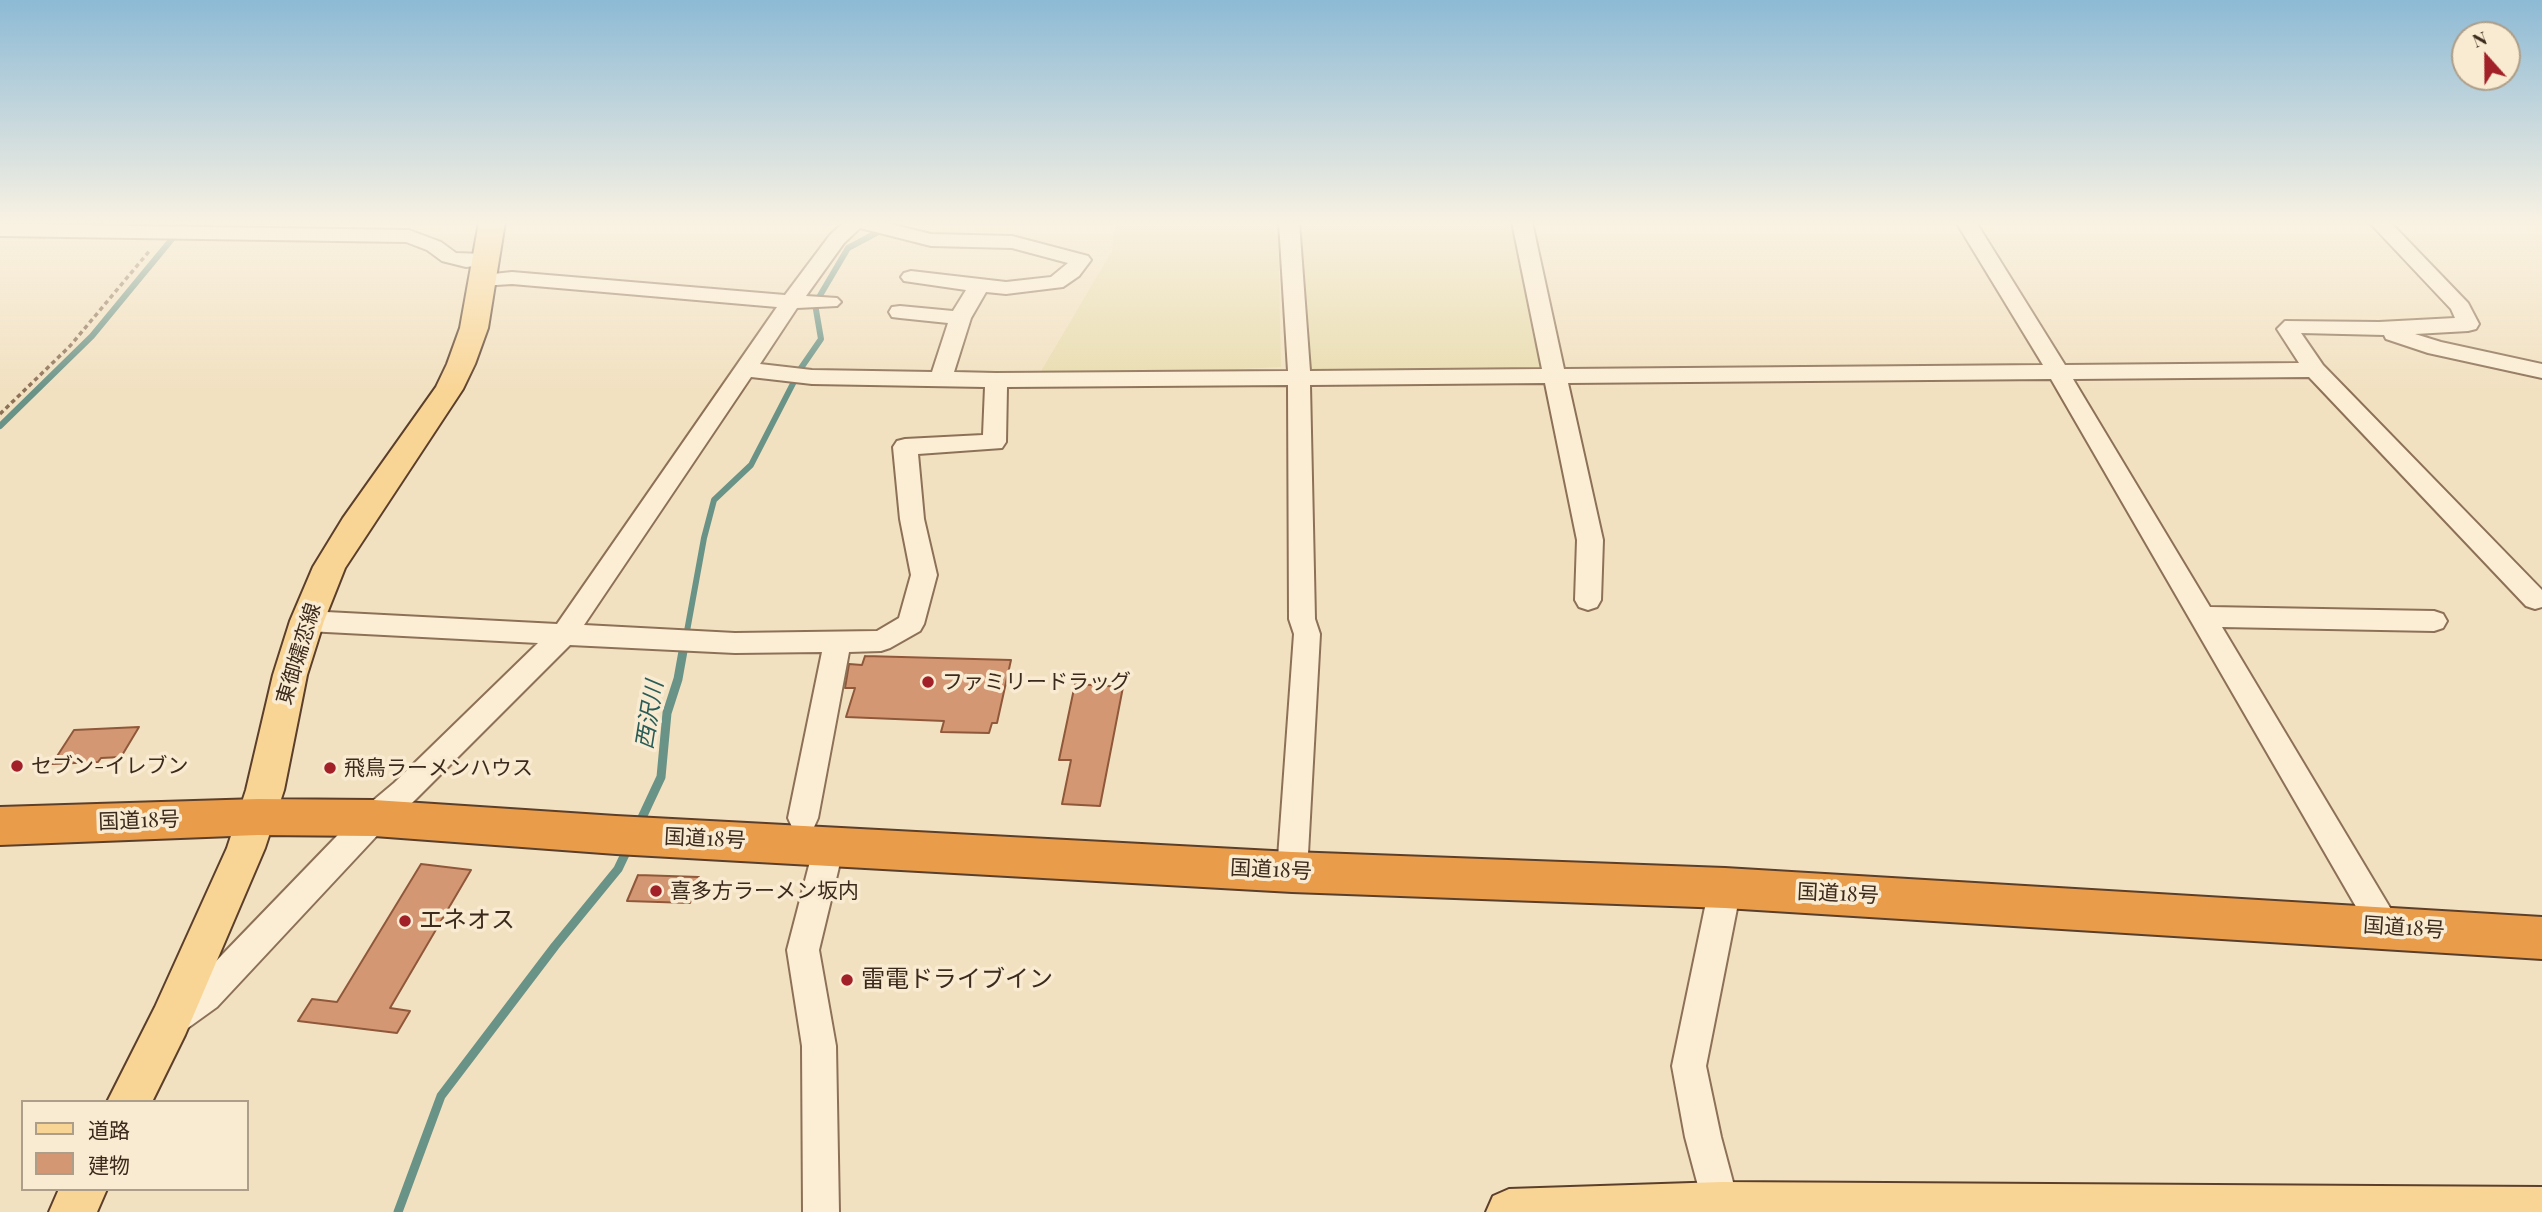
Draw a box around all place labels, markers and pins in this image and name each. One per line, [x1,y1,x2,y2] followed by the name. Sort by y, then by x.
[942,669,1131,695] place label: ファミリードラッグ
[920,674,936,690] marker: ファミリードラッグ
[31,753,188,779] place label: セブン-イレブン
[344,755,533,781] place label: 飛鳥ラーメンハウス
[9,758,25,774] marker: セブン-イレブン
[322,760,338,776] marker: 飛鳥ラーメンハウス
[670,878,859,904] place label: 喜多方ラーメン坂内
[648,883,664,899] marker: 喜多方ラーメン坂内
[419,907,515,935] place label: エネオス
[397,913,413,929] marker: エネオス
[861,966,1053,994] place label: 雷電ドライブイン
[839,972,855,988] marker: 雷電ドライブイン

